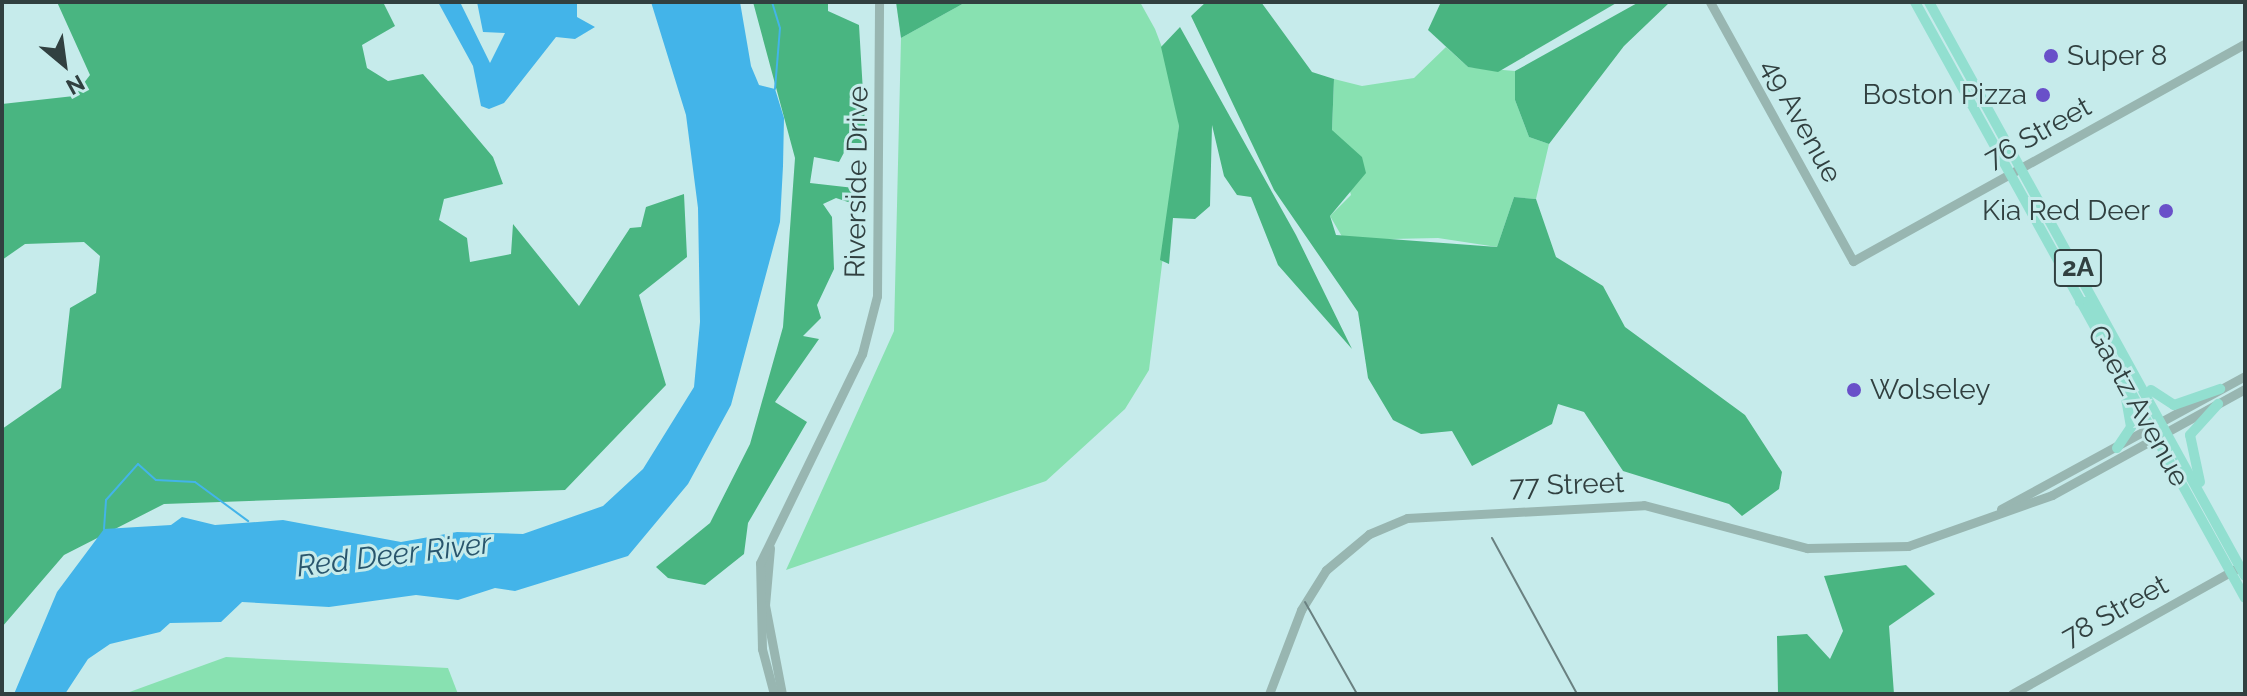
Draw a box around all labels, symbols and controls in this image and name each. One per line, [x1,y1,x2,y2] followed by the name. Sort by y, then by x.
[24,24,104,104] north arrow
[2067,39,2168,73] place label: Super 8
[2042,47,2060,65] marker: Super 8
[1753,53,1849,189] street label: 49 Avenue
[62,70,89,100] text: N
[1863,78,2027,112] place label: Boston Pizza
[839,86,875,278] street label: Riverside Drive
[2034,86,2052,104] marker: Boston Pizza
[1979,90,2097,176] street label: 76 Street
[1982,194,2150,228] place label: Kia Red Deer
[2157,202,2175,220] marker: Kia Red Deer
[2052,246,2104,290] road number: 2A
[2080,319,2196,493] street label: Gaetz Avenue
[1870,373,1990,407] place label: Wolseley
[1845,381,1863,399] marker: Wolseley
[1509,466,1625,504] street label: 77 Street
[294,525,494,585] water label: Red Deer River
[2056,568,2174,654] street label: 78 Street

